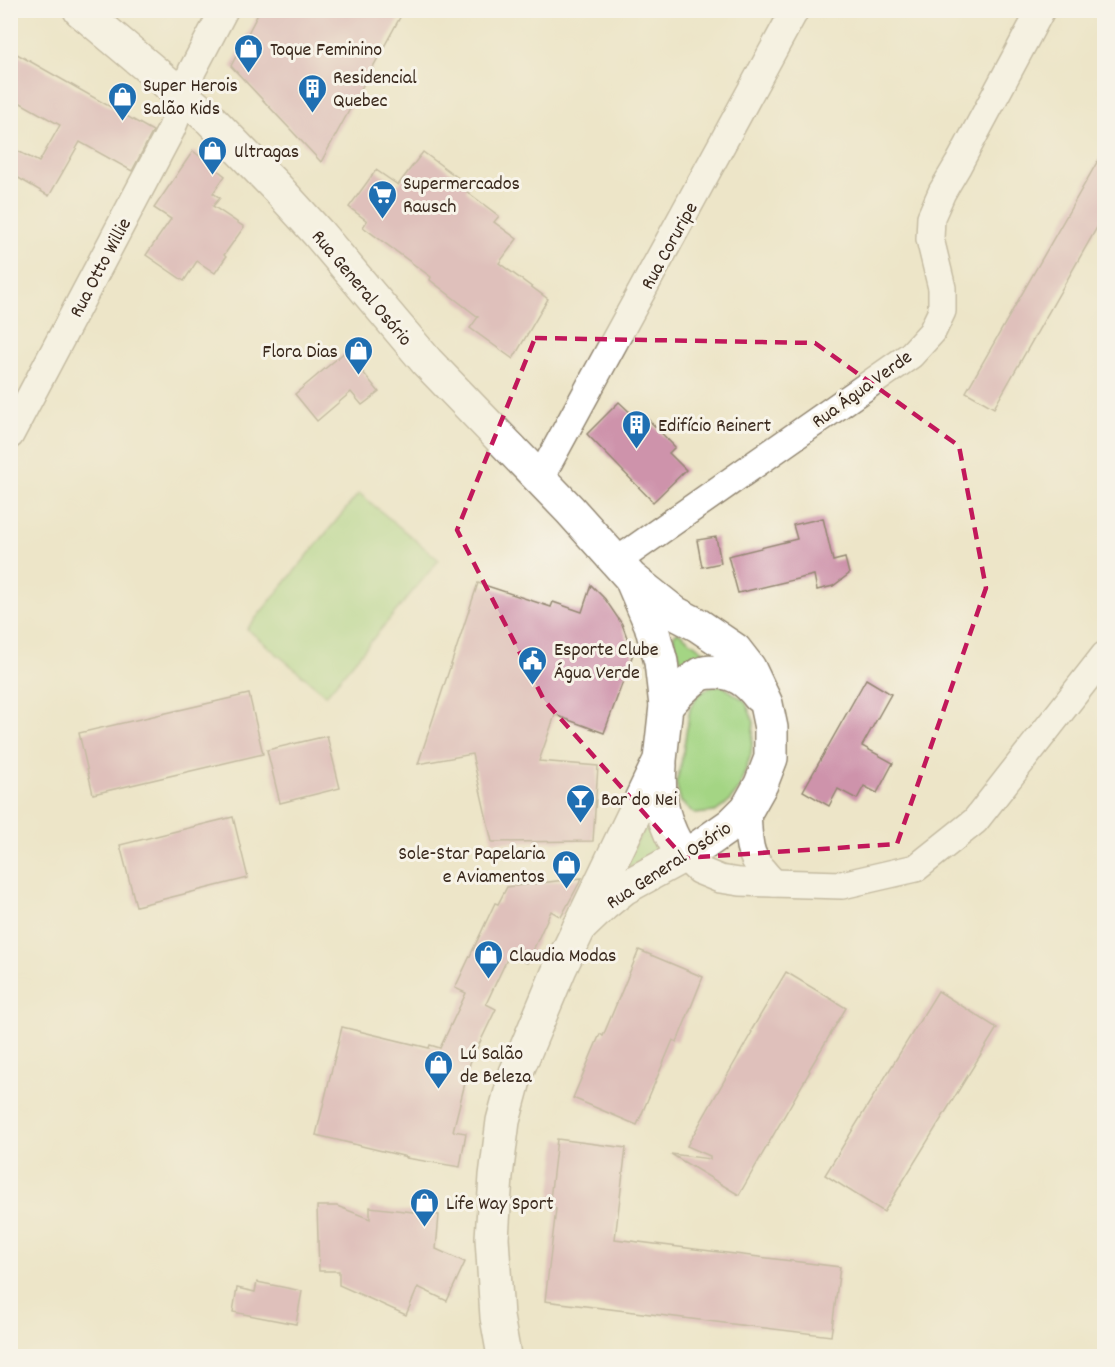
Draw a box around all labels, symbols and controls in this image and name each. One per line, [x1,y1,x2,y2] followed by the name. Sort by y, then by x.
[233,32,265,74] shop icon: Toque Feminino
[270,37,382,65] place label: Toque Feminino
[333,65,417,116] place label: Residencial Quebec
[296,72,328,114] building icon: Residencial Quebec
[143,73,238,124] place label: Super Herois Salão Kids
[106,80,138,122] shop icon: Super Herois Salão Kids
[197,134,229,176] shop icon: Ultragas
[234,139,299,167] place label: Ultragas
[403,171,520,222] place label: Supermercados Rausch
[366,178,398,220] supermarket icon: Supermercados Rausch
[635,197,706,295] street label: Rua Coruripe
[64,213,140,323] street label: Rua Otto Willie
[304,225,418,353] street label: Rua General Osório
[343,334,375,376] shop icon: Flora Dias
[262,339,338,367] place label: Flora Dias
[807,344,919,436] street label: Rua Água Verde
[621,408,653,450] building icon: Edifício Reinert
[658,413,771,441] place label: Edifício Reinert
[554,637,659,688] place label: Esporte Clube Água Verde
[517,644,549,686] public building icon: Esporte Clube Água Verde
[564,782,596,824] bar icon: Bar do Nei
[601,787,677,815] place label: Bar do Nei
[602,815,738,918] street label: Rua General Osório
[398,841,546,892] place label: Sole-Star Papelaria e Aviamentos
[550,848,582,890] shop icon: Sole-Star Papelaria e Aviamentos
[472,938,504,980] shop icon: Claudia Modas
[509,943,616,971] place label: Claudia Modas
[460,1041,532,1092] place label: Lú Salão de Beleza
[423,1048,455,1090] shop icon: Lú Salão de Beleza
[409,1186,441,1228] shop icon: Life Way Sport
[446,1191,554,1219] place label: Life Way Sport

